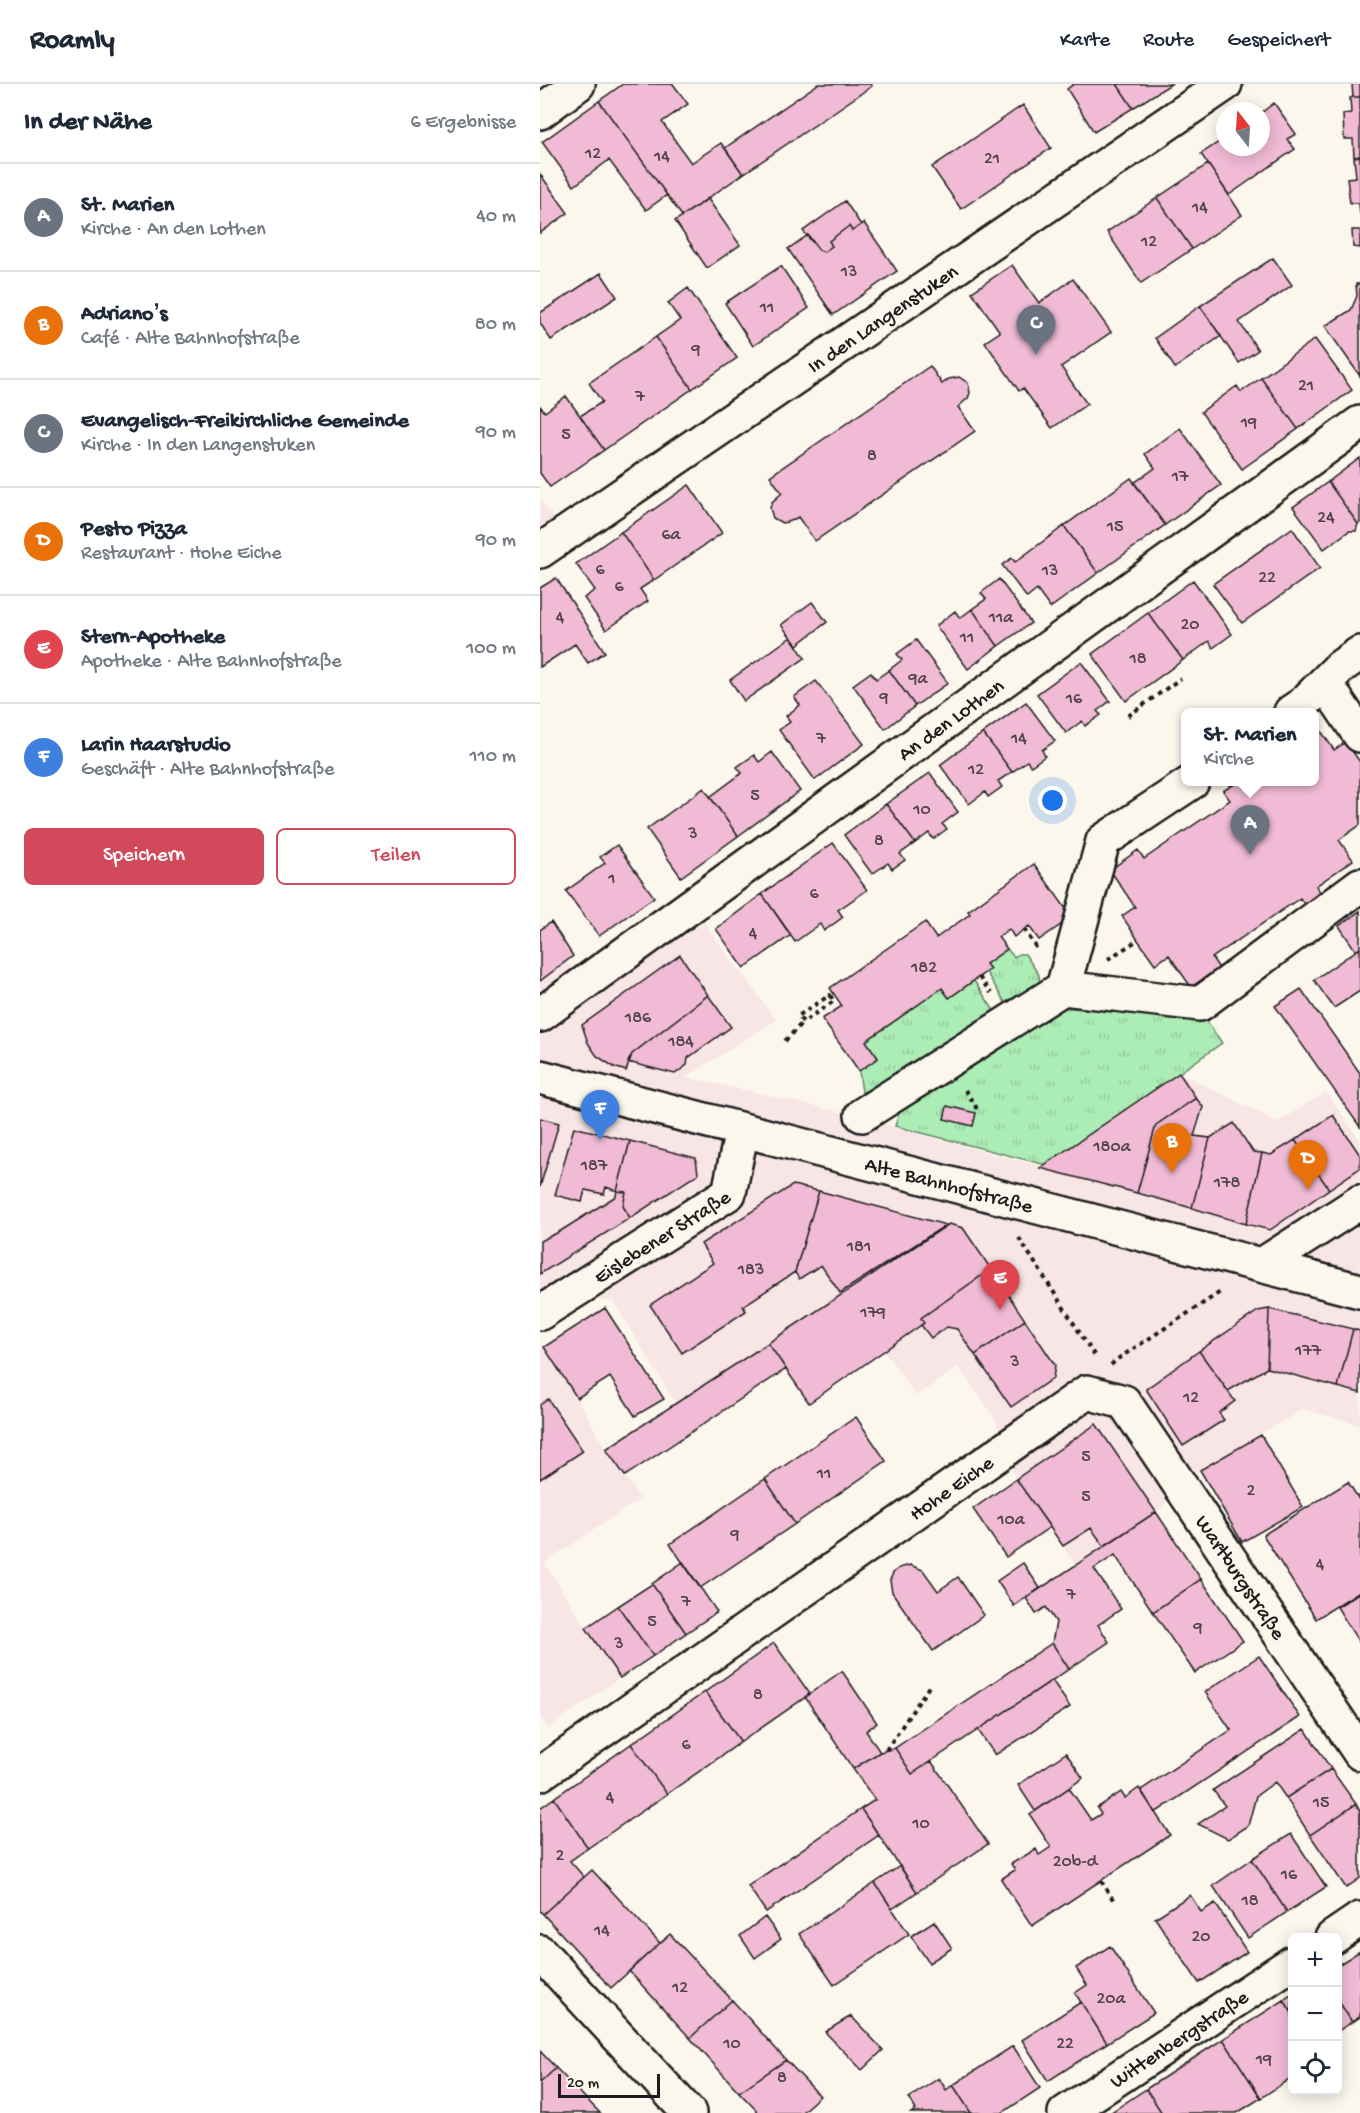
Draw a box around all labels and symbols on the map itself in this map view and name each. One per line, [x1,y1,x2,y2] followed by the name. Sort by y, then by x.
[1216,102,1270,156] north arrow
[584,144,601,165] house number: 12
[653,147,670,168] house number: 14
[984,149,1000,170] house number: 21
[1191,198,1208,219] house number: 14
[1140,232,1157,253] house number: 12
[804,261,964,381] street label: In den Langenstuken
[840,262,857,283] house number: 13
[759,298,774,319] house number: 11
[1016,306,1056,355] pin: C
[690,340,701,361] house number: 9
[1298,376,1314,397] house number: 21
[634,387,645,408] house number: 7
[1240,413,1257,434] house number: 19
[561,425,571,446] house number: 5
[867,446,877,467] house number: 8
[1171,467,1189,488] house number: 17
[1317,508,1335,529] house number: 24
[1106,517,1123,538] house number: 15
[661,525,682,546] house number: 6a
[595,560,605,581] house number: 6
[1041,561,1058,582] house number: 13
[1258,568,1276,589] house number: 22
[614,577,624,598] house number: 6
[556,608,565,629] house number: 4
[988,608,1014,629] house number: 11a
[1180,615,1200,636] house number: 20
[959,628,974,649] house number: 11
[1128,649,1147,670] house number: 18
[907,669,929,690] house number: 9a
[894,675,1010,768] street label: An den Lothen
[878,688,889,709] house number: 9
[1065,689,1083,710] house number: 16
[815,729,826,750] house number: 7
[1010,729,1027,750] house number: 14
[967,760,984,781] house number: 12
[750,786,760,807] house number: 5
[1038,786,1067,815] your location
[912,800,931,821] house number: 10
[1230,806,1270,855] pin: A
[687,824,698,845] house number: 3
[874,831,884,852] house number: 8
[607,869,616,890] house number: 1
[809,884,819,905] house number: 6
[749,924,758,945] house number: 4
[910,958,937,979] house number: 182
[624,1008,652,1029] house number: 186
[667,1032,694,1053] house number: 184
[580,1090,620,1140] pin: F
[1152,1124,1192,1173] pin: B
[1092,1137,1132,1158] house number: 180a
[1288,1140,1328,1190] pin: D
[862,1153,1036,1221] street label: Alte Bahnhofstraße
[580,1156,608,1177] house number: 187
[1213,1173,1240,1194] house number: 178
[590,1185,737,1291] street label: Eislebener Straße
[846,1237,871,1258] house number: 181
[737,1260,764,1281] house number: 183
[980,1260,1020,1310] pin: E
[859,1303,886,1324] house number: 179
[1294,1341,1322,1362] house number: 177
[1009,1352,1020,1373] house number: 3
[1182,1388,1199,1409] house number: 12
[1081,1447,1091,1468] house number: 5
[906,1451,1001,1528] street label: Hohe Eiche
[816,1464,831,1485] house number: 11
[1247,1481,1256,1502] house number: 2
[1081,1487,1091,1508] house number: 5
[996,1510,1026,1531] house number: 10a
[1188,1512,1290,1647] street label: Wartburgstraße
[729,1525,740,1546] house number: 9
[1316,1555,1325,1576] house number: 4
[1065,1585,1076,1606] house number: 7
[680,1592,691,1613] house number: 7
[647,1612,657,1633] house number: 5
[1192,1618,1203,1639] house number: 9
[613,1634,624,1655] house number: 3
[753,1685,763,1706] house number: 8
[681,1735,691,1756] house number: 6
[606,1788,615,1809] house number: 4
[1312,1793,1329,1814] house number: 15
[911,1814,930,1835] house number: 10
[556,1846,565,1867] house number: 2
[1053,1852,1099,1873] house number: 20b-d
[1280,1865,1298,1886] house number: 16
[1240,1891,1259,1912] house number: 18
[593,1921,610,1942] house number: 14
[1191,1927,1211,1948] house number: 20
[671,1978,688,1999] house number: 12
[1106,1986,1255,2096] street label: Wittenbergstraße
[1096,1989,1127,2010] house number: 20a
[722,2034,741,2055] house number: 10
[1056,2034,1074,2055] house number: 22
[1255,2050,1272,2071] house number: 19
[777,2068,787,2089] house number: 8
[558,2071,660,2098] scale bar

